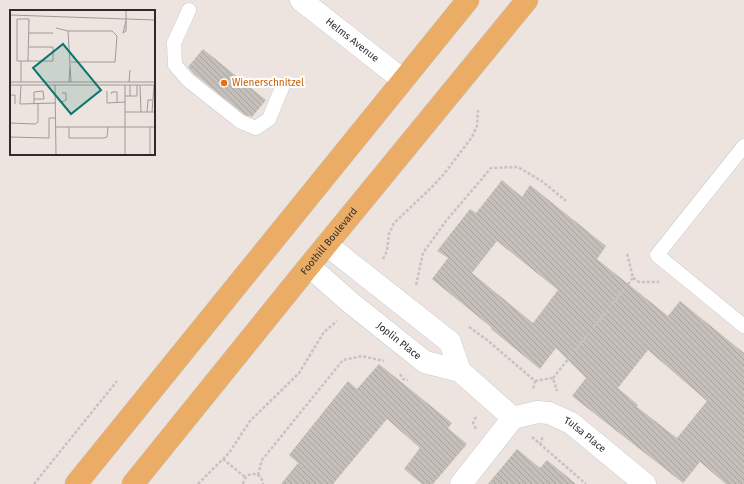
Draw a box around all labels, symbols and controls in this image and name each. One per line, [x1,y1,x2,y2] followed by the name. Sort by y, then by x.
[10,10,155,155] inset map
[323,16,381,65] street label: Helms Avenue
[232,77,304,89] place label: Wienerschnitzel
[219,78,229,88] marker: Wienerschnitzel
[298,205,360,277] street label: Foothill Boulevard
[374,320,423,362] street label: Joplin Place
[562,415,608,455] street label: Tulsa Place

